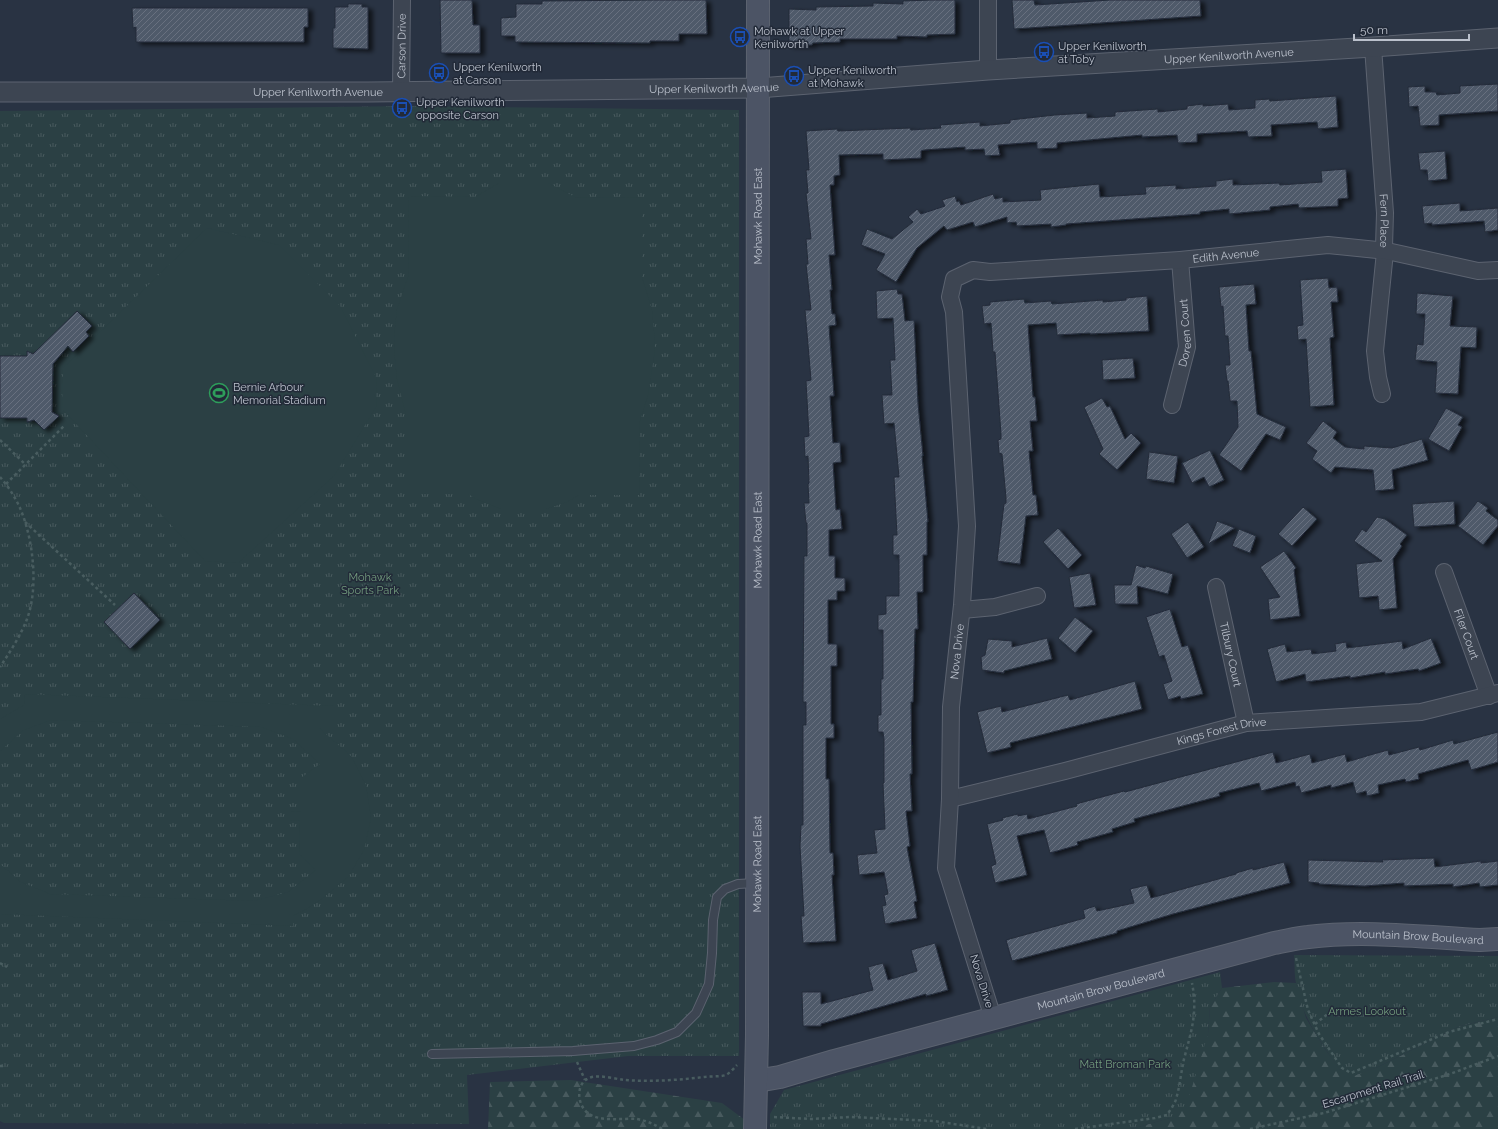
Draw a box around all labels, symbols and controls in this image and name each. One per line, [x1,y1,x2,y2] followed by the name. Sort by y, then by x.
[395,13,409,78] street label: Carson Drive
[1354,16,1469,42] scale bar
[1360,23,1388,37] text: 50 m
[754,25,845,51] place label: Mohawk at Upper Kenilworth
[729,26,751,48] bus stop icon: Mohawk at Upper Kenilworth
[1058,40,1147,66] place label: Upper Kenilworth at Toby
[1033,41,1055,63] bus stop icon: Upper Kenilworth at Toby
[1164,46,1295,66] street label: Upper Kenilworth Avenue
[453,61,542,87] place label: Upper Kenilworth at Carson
[428,62,450,84] bus stop icon: Upper Kenilworth at Carson
[808,64,897,90] place label: Upper Kenilworth at Mohawk
[783,65,805,87] bus stop icon: Upper Kenilworth at Mohawk
[649,80,780,96] street label: Upper Kenilworth Avenue
[253,86,384,99] street label: Upper Kenilworth Avenue
[416,96,505,122] place label: Upper Kenilworth opposite Carson
[391,97,413,119] bus stop icon: Upper Kenilworth opposite Carson
[752,167,765,264] street label: Mohawk Road East
[1377,193,1391,248] street label: Fern Place
[1192,246,1260,266] street label: Edith Avenue
[1176,298,1194,368] street label: Doreen Court
[233,381,326,407] place label: Bernie Arbour Memorial Stadium
[208,382,230,404] sports icon: Bernie Arbour Memorial Stadium
[751,491,765,588] street label: Mohawk Road East
[341,571,399,597] park label: Mohawk Sports Park
[1451,607,1481,662] street label: Filer Court
[1217,621,1244,688] street label: Tilbury Court
[948,623,967,680] street label: Nova Drive
[1175,716,1267,748] street label: Kings Forest Drive
[751,815,764,912] street label: Mohawk Road East
[1352,928,1484,947] street label: Mountain Brow Boulevard
[967,953,996,1010] street label: Nova Drive
[1036,967,1166,1013] street label: Mountain Brow Boulevard
[1328,1005,1406,1018] park label: Armes Lookout
[1079,1058,1171,1071] park label: Matt Broman Park
[1321,1068,1426,1111] street label: Escarpment Rail Trail

